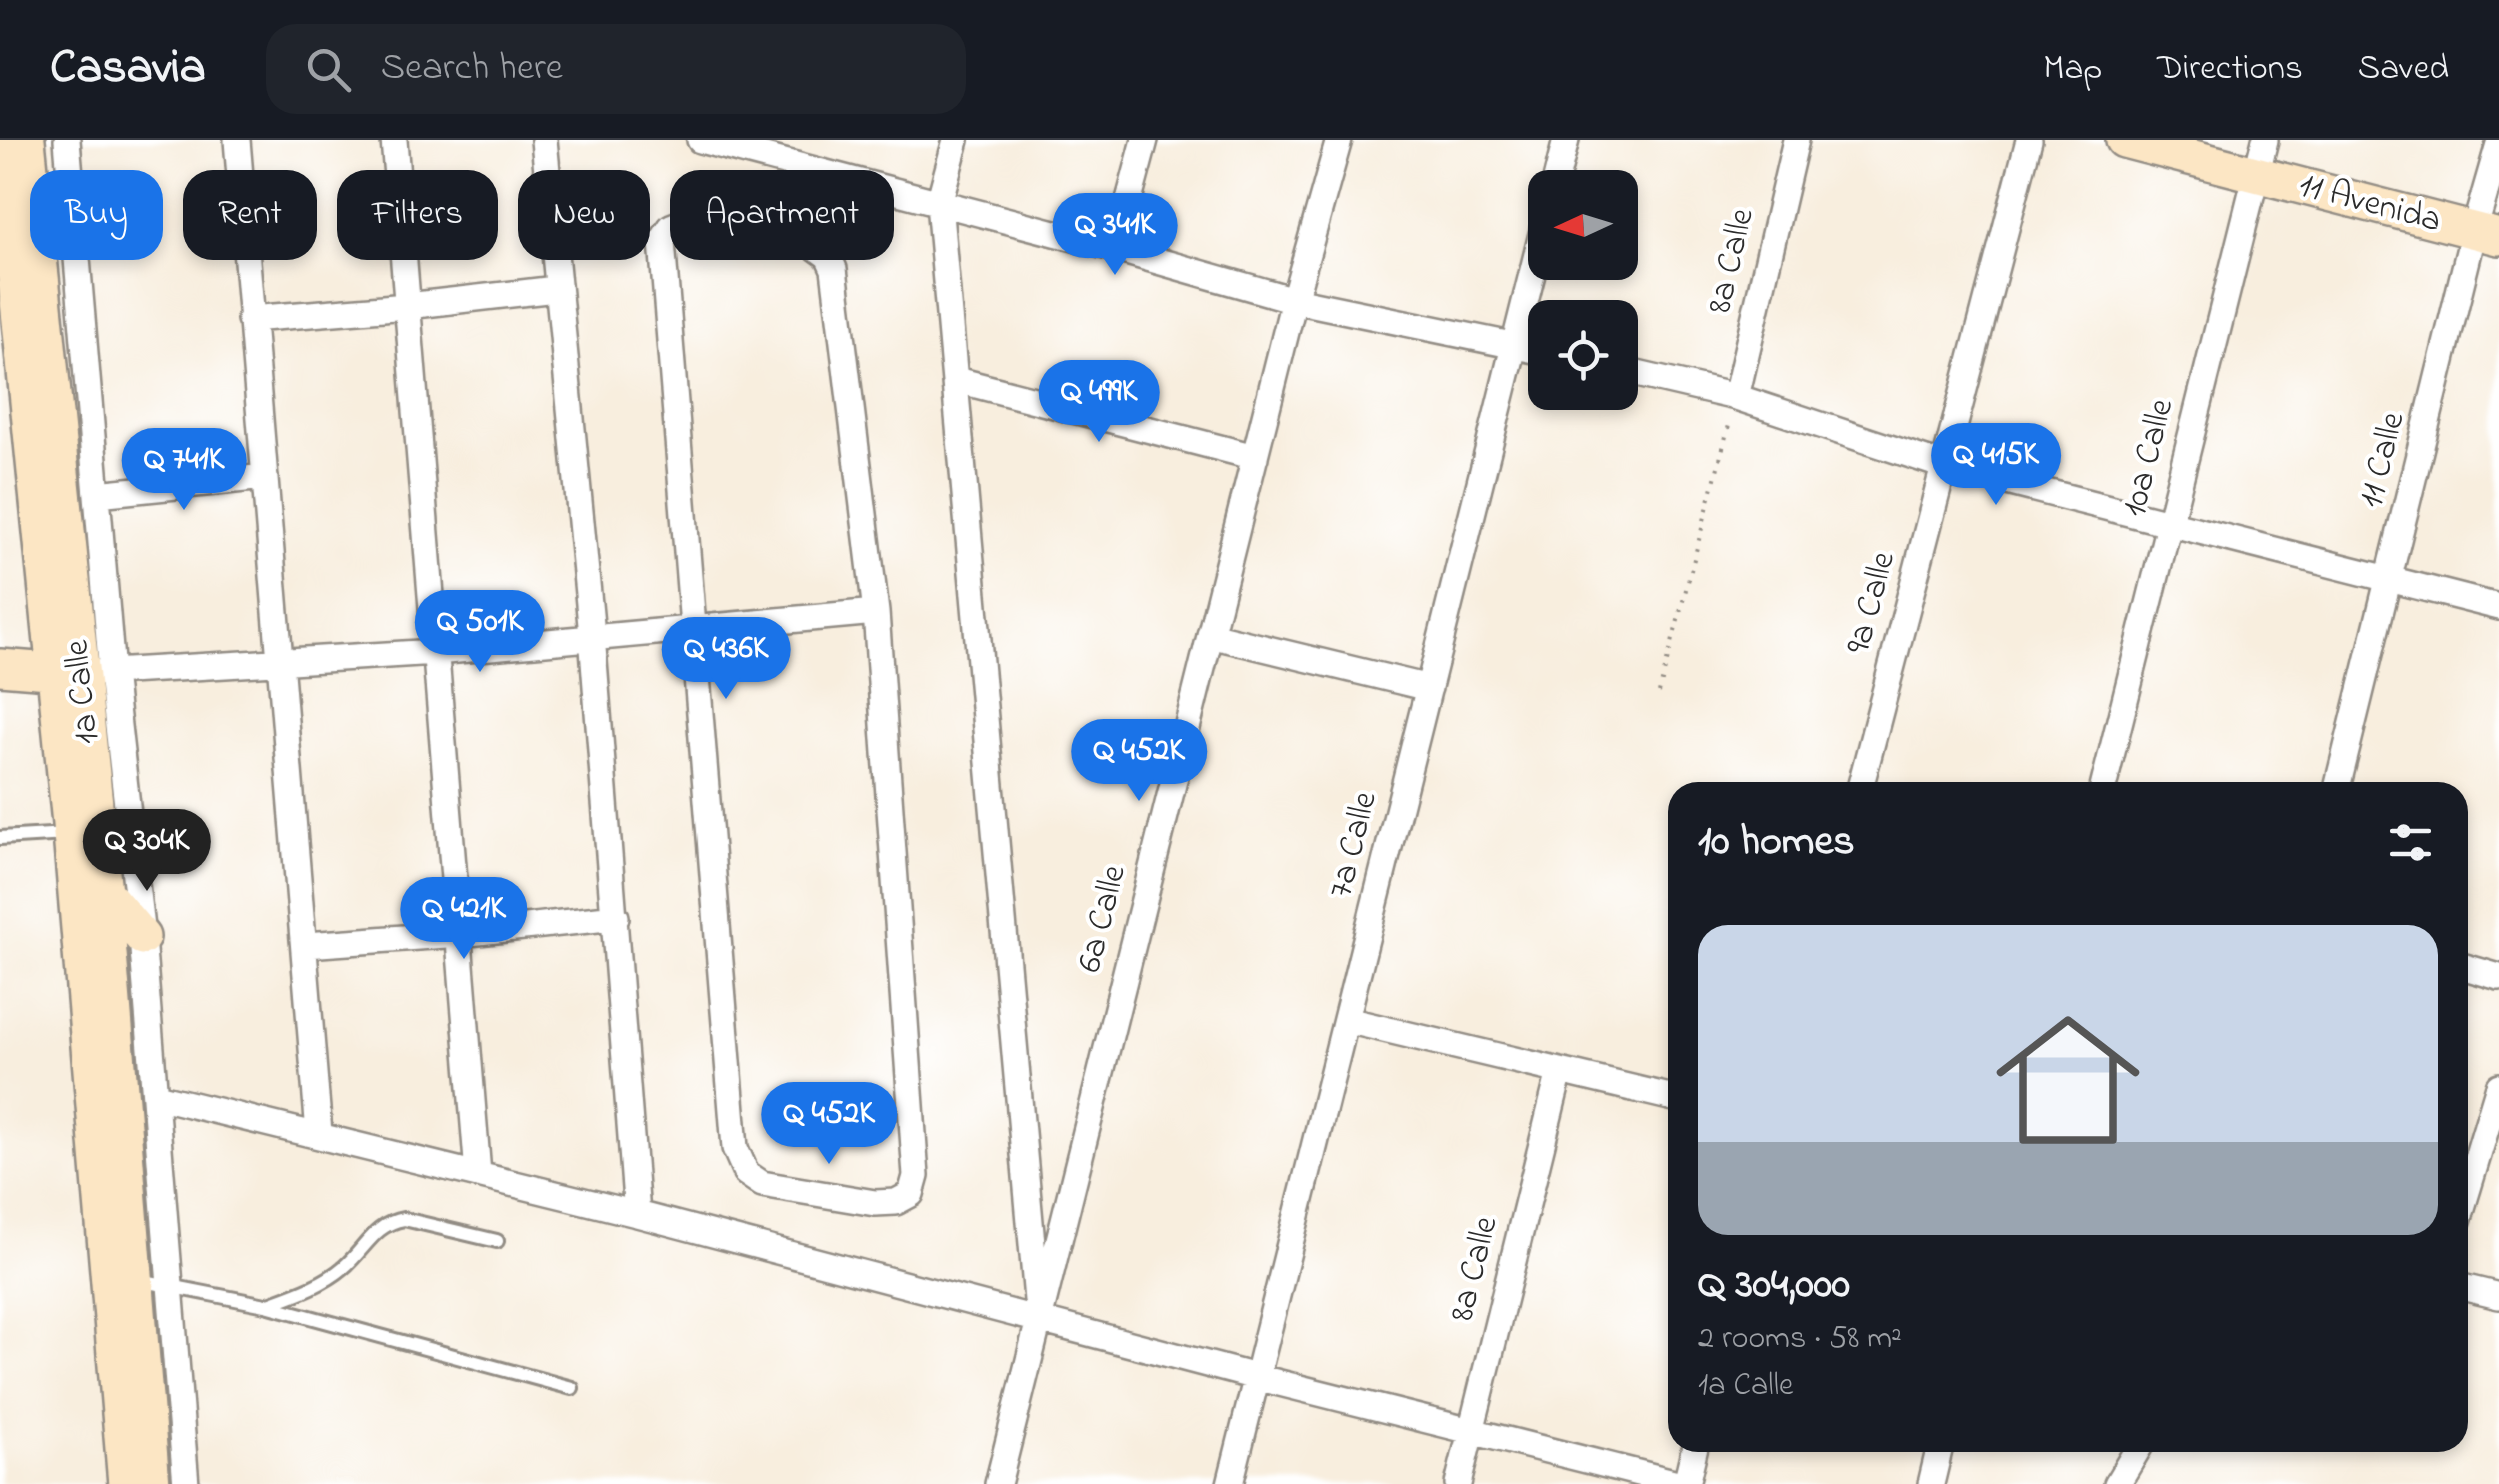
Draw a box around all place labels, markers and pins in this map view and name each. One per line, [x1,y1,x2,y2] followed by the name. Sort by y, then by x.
[1034,193,1196,278] pin: Q 341K
[1018,360,1180,445] pin: Q 499K
[1915,423,2077,508] pin: Q 415K
[103,428,265,513] pin: Q 741K
[399,590,561,675] pin: Q 501K
[645,617,807,702] pin: Q 436K
[1058,719,1220,804] pin: Q 452K
[66,809,228,894] pin: Q 304K
[383,877,545,962] pin: Q 421K
[748,1082,910,1167] pin: Q 452K

